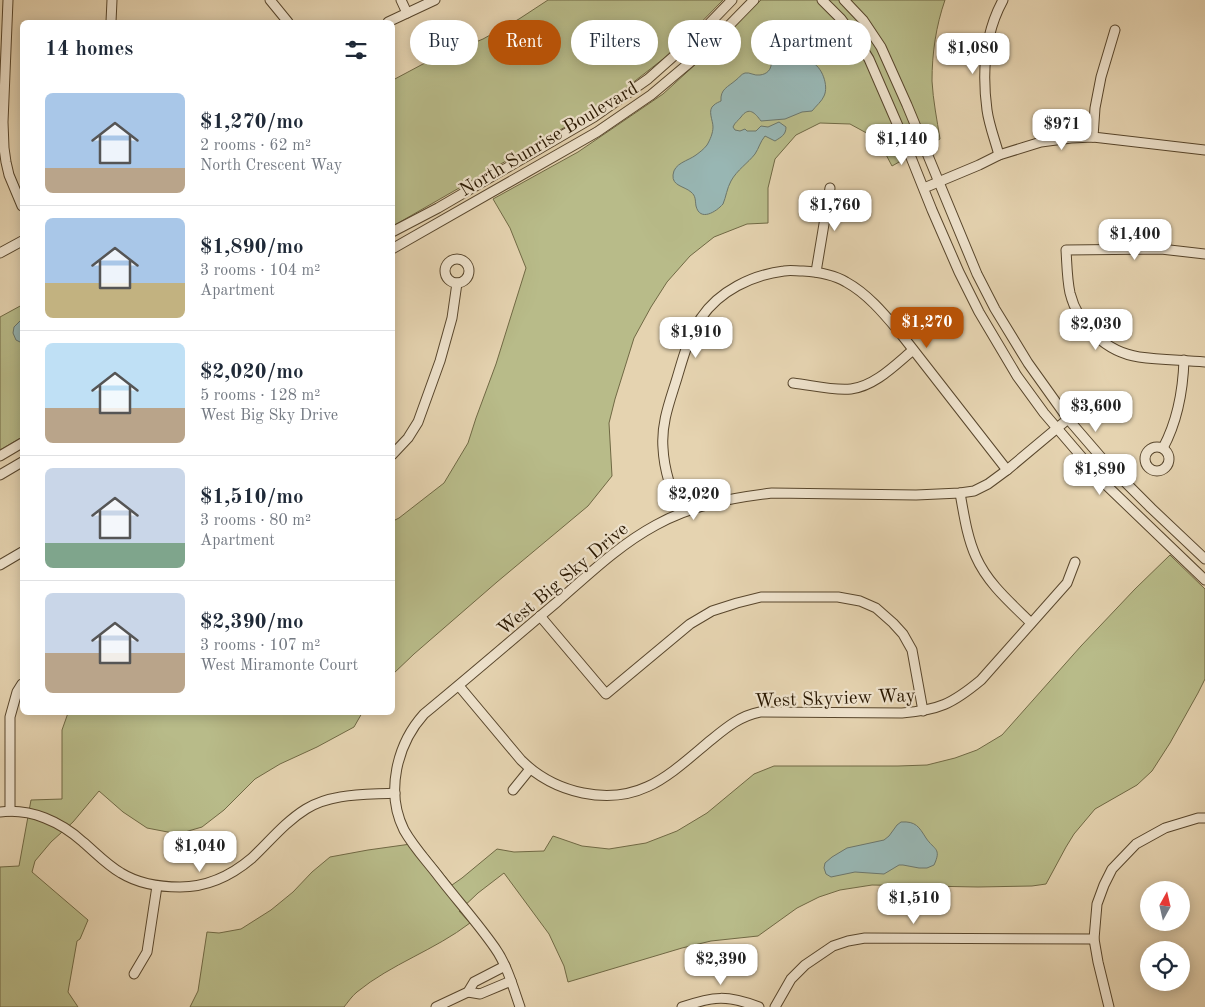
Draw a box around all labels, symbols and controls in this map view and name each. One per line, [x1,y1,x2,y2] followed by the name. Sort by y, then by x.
[410,20,478,65] chip: Buy
[488,20,561,65] chip: Rent
[571,20,658,65] chip: Filters
[668,20,741,65] chip: New
[751,20,871,65] chip: Apartment
[932,32,1014,75] pin: $1,080
[342,36,370,64] icon: filters
[45,39,133,60] text: 14 homes
[948,41,998,57] text: $1,080
[457,79,642,201] street label: North Sunrise Boulevard
[1032,108,1092,151] pin: $971
[200,112,304,133] text: $1,270/mo
[85,113,145,173] icon: home
[1043,117,1081,133] text: $971
[861,124,943,166] pin: $1,140
[877,132,927,148] text: $1,140
[200,138,311,154] text: 2 rooms · 62 m²
[200,158,342,174] text: North Crescent Way
[794,190,876,232] pin: $1,760
[810,198,860,214] text: $1,760
[1094,218,1176,261] pin: $1,400
[1110,227,1160,243] text: $1,400
[200,237,304,258] text: $1,890/mo
[85,238,145,298] icon: home
[200,263,320,279] text: 3 rooms · 104 m²
[200,283,275,299] text: Apartment
[886,306,968,349] pin: $1,270
[1055,308,1137,351] pin: $2,030
[902,315,952,331] text: $1,270
[655,316,737,359] pin: $1,910
[1071,317,1121,333] text: $2,030
[671,325,721,341] text: $1,910
[200,362,304,383] text: $2,020/mo
[85,363,145,423] icon: home
[200,388,320,404] text: 5 rooms · 128 m²
[1055,390,1137,433] pin: $3,600
[1071,399,1121,415] text: $3,600
[200,408,338,424] text: West Big Sky Drive
[1059,454,1141,496] pin: $1,890
[1075,462,1125,478] text: $1,890
[653,478,735,521] pin: $2,020
[200,487,304,508] text: $1,510/mo
[669,487,719,503] text: $2,020
[85,488,145,548] icon: home
[200,513,311,529] text: 3 rooms · 80 m²
[495,520,633,640] street label: West Big Sky Drive
[200,533,275,549] text: Apartment
[200,612,304,633] text: $2,390/mo
[85,613,145,673] icon: home
[200,638,320,654] text: 3 rooms · 107 m²
[200,658,358,674] text: West Miramonte Court
[754,687,916,712] street label: West Skyview Way
[159,830,241,873] pin: $1,040
[175,839,225,855] text: $1,040
[1140,881,1190,931] north arrow
[1140,881,1190,991] map controls
[873,882,955,925] pin: $1,510
[889,891,939,907] text: $1,510
[1140,941,1190,991] button: locate
[680,944,762,986] pin: $2,390
[696,952,746,968] text: $2,390

